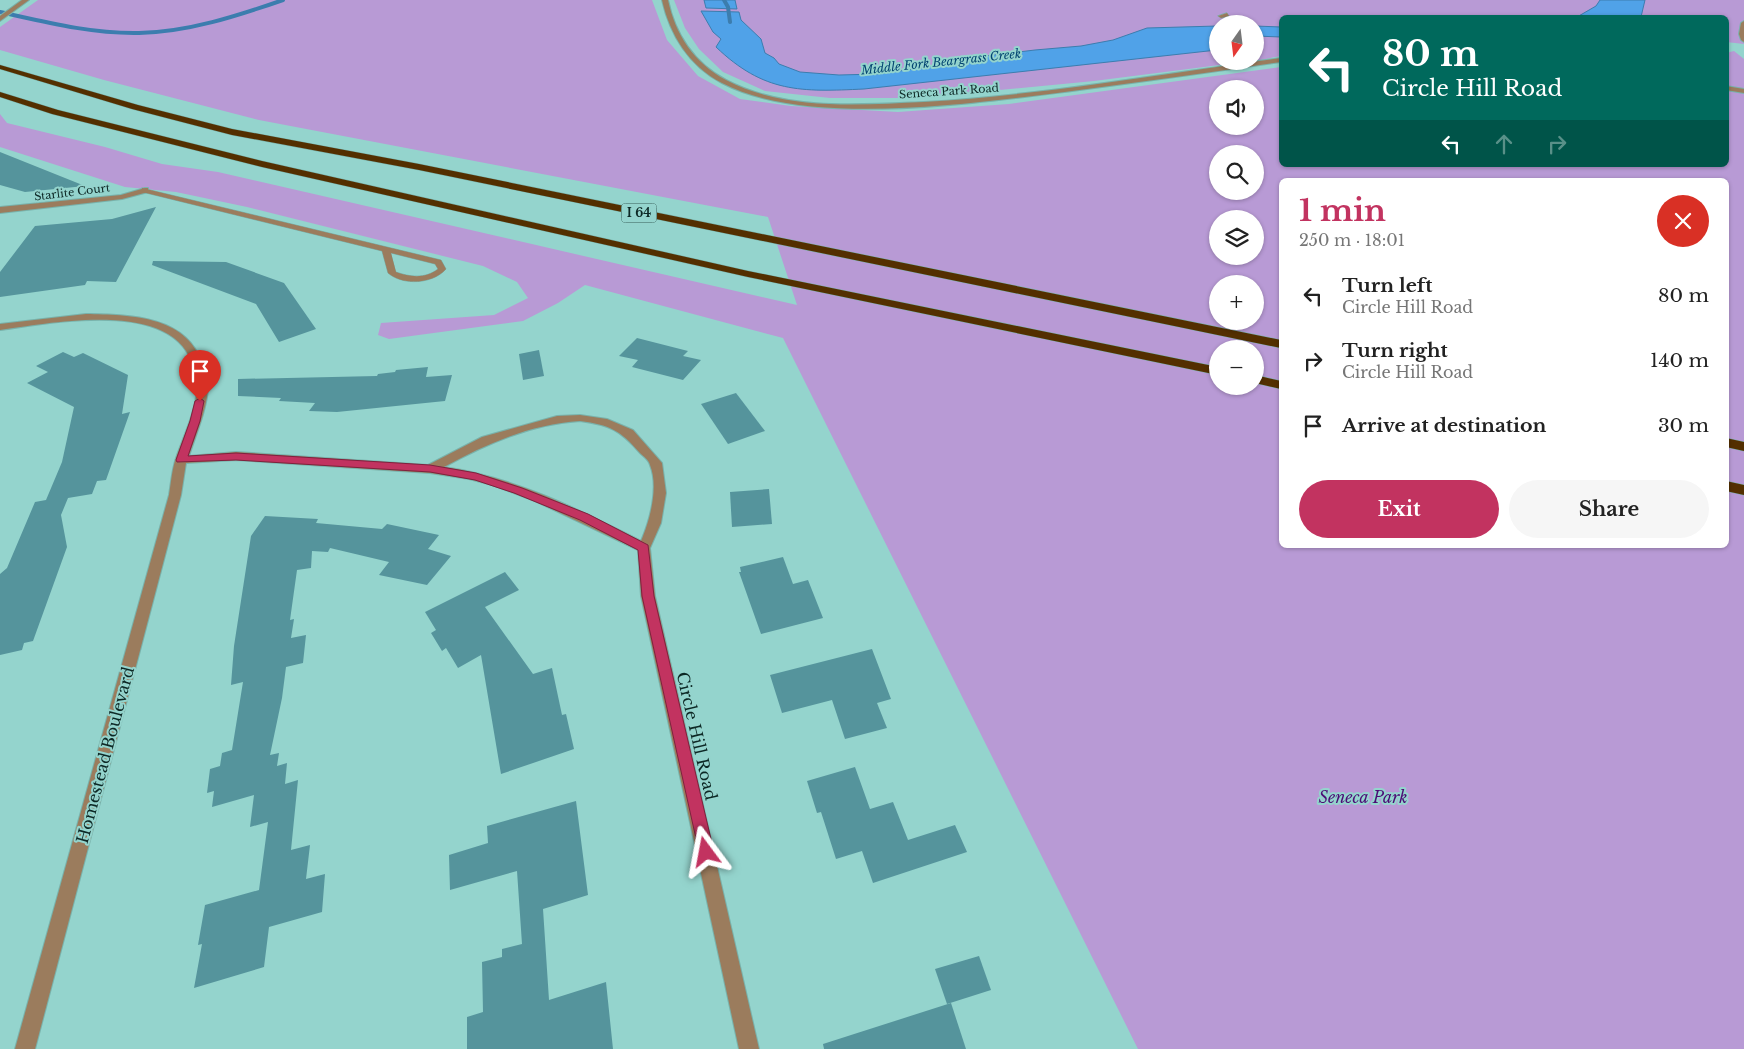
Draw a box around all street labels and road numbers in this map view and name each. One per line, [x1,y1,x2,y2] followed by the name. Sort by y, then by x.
[899,80,1000,101] street label: Seneca Park Road
[33,180,112,204] street label: Starlite Court
[622,204,656,222] road number: I 64
[72,664,138,846] street label: Homestead Boulevard
[673,670,722,802] street label: Circle Hill Road

